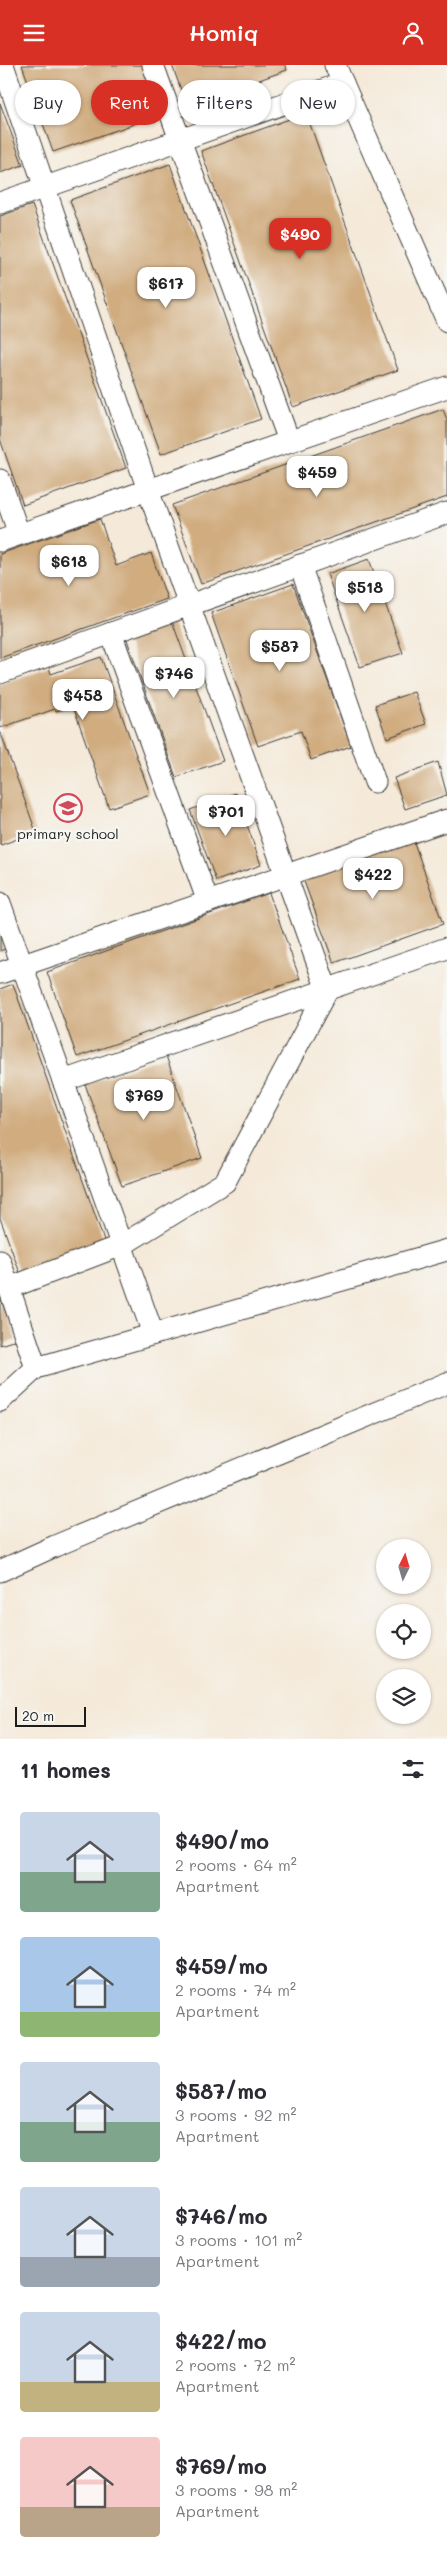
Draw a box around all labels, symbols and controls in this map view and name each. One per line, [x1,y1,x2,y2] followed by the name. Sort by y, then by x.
[189,18,258,47] text: Homiq
[20,19,48,47] icon: menu
[399,19,427,47] icon: person
[15,80,81,125] chip: Buy
[91,80,168,125] chip: Rent
[178,80,271,125] chip: Filters
[281,80,355,125] chip: New
[270,217,330,260] pin: $490
[280,223,320,244] text: $490
[136,267,196,309] pin: $617
[148,272,184,293] text: $617
[287,455,347,498] pin: $459
[298,461,337,482] text: $459
[39,545,99,587] pin: $618
[51,550,87,571] text: $618
[335,571,395,613] pin: $518
[347,576,383,597] text: $518
[250,629,310,672] pin: $587
[261,635,299,656] text: $587
[144,657,204,699] pin: $746
[155,662,193,683] text: $746
[53,679,113,721] pin: $458
[63,684,103,705] text: $458
[53,793,83,823] school or university icon: primary school
[196,795,256,837] pin: $701
[208,800,244,821] text: $701
[17,824,119,843] place label: primary school
[343,857,403,900] pin: $422
[354,863,392,884] text: $422
[114,1079,174,1121] pin: $769
[125,1084,163,1105] text: $769
[376,1539,431,1594] north arrow
[376,1539,431,1724] map controls
[376,1604,431,1659] button: locate
[376,1669,431,1724] button: layers
[15,1704,86,1727] scale bar
[22,1706,54,1725] text: 20 m
[399,1755,427,1783] icon: filters
[20,1756,111,1783] text: 11 homes
[175,1827,269,1854] text: $490/mo
[60,1832,120,1892] icon: home
[175,1854,297,1875] text: 2 rooms · 64 m²
[175,1875,260,1896] text: Apartment
[175,1952,268,1979] text: $459/mo
[60,1957,120,2017] icon: home
[175,1979,296,2000] text: 2 rooms · 74 m²
[175,2000,260,2021] text: Apartment
[175,2077,267,2104] text: $587/mo
[60,2082,120,2142] icon: home
[175,2104,297,2125] text: 3 rooms · 92 m²
[175,2125,260,2146] text: Apartment
[175,2202,267,2229] text: $746/mo
[60,2207,120,2267] icon: home
[175,2229,302,2250] text: 3 rooms · 101 m²
[175,2250,260,2271] text: Apartment
[175,2327,266,2354] text: $422/mo
[60,2332,120,2392] icon: home
[175,2354,296,2375] text: 2 rooms · 72 m²
[175,2375,260,2396] text: Apartment
[175,2452,267,2479] text: $769/mo
[60,2457,120,2517] icon: home
[175,2479,297,2500] text: 3 rooms · 98 m²
[175,2500,260,2521] text: Apartment

